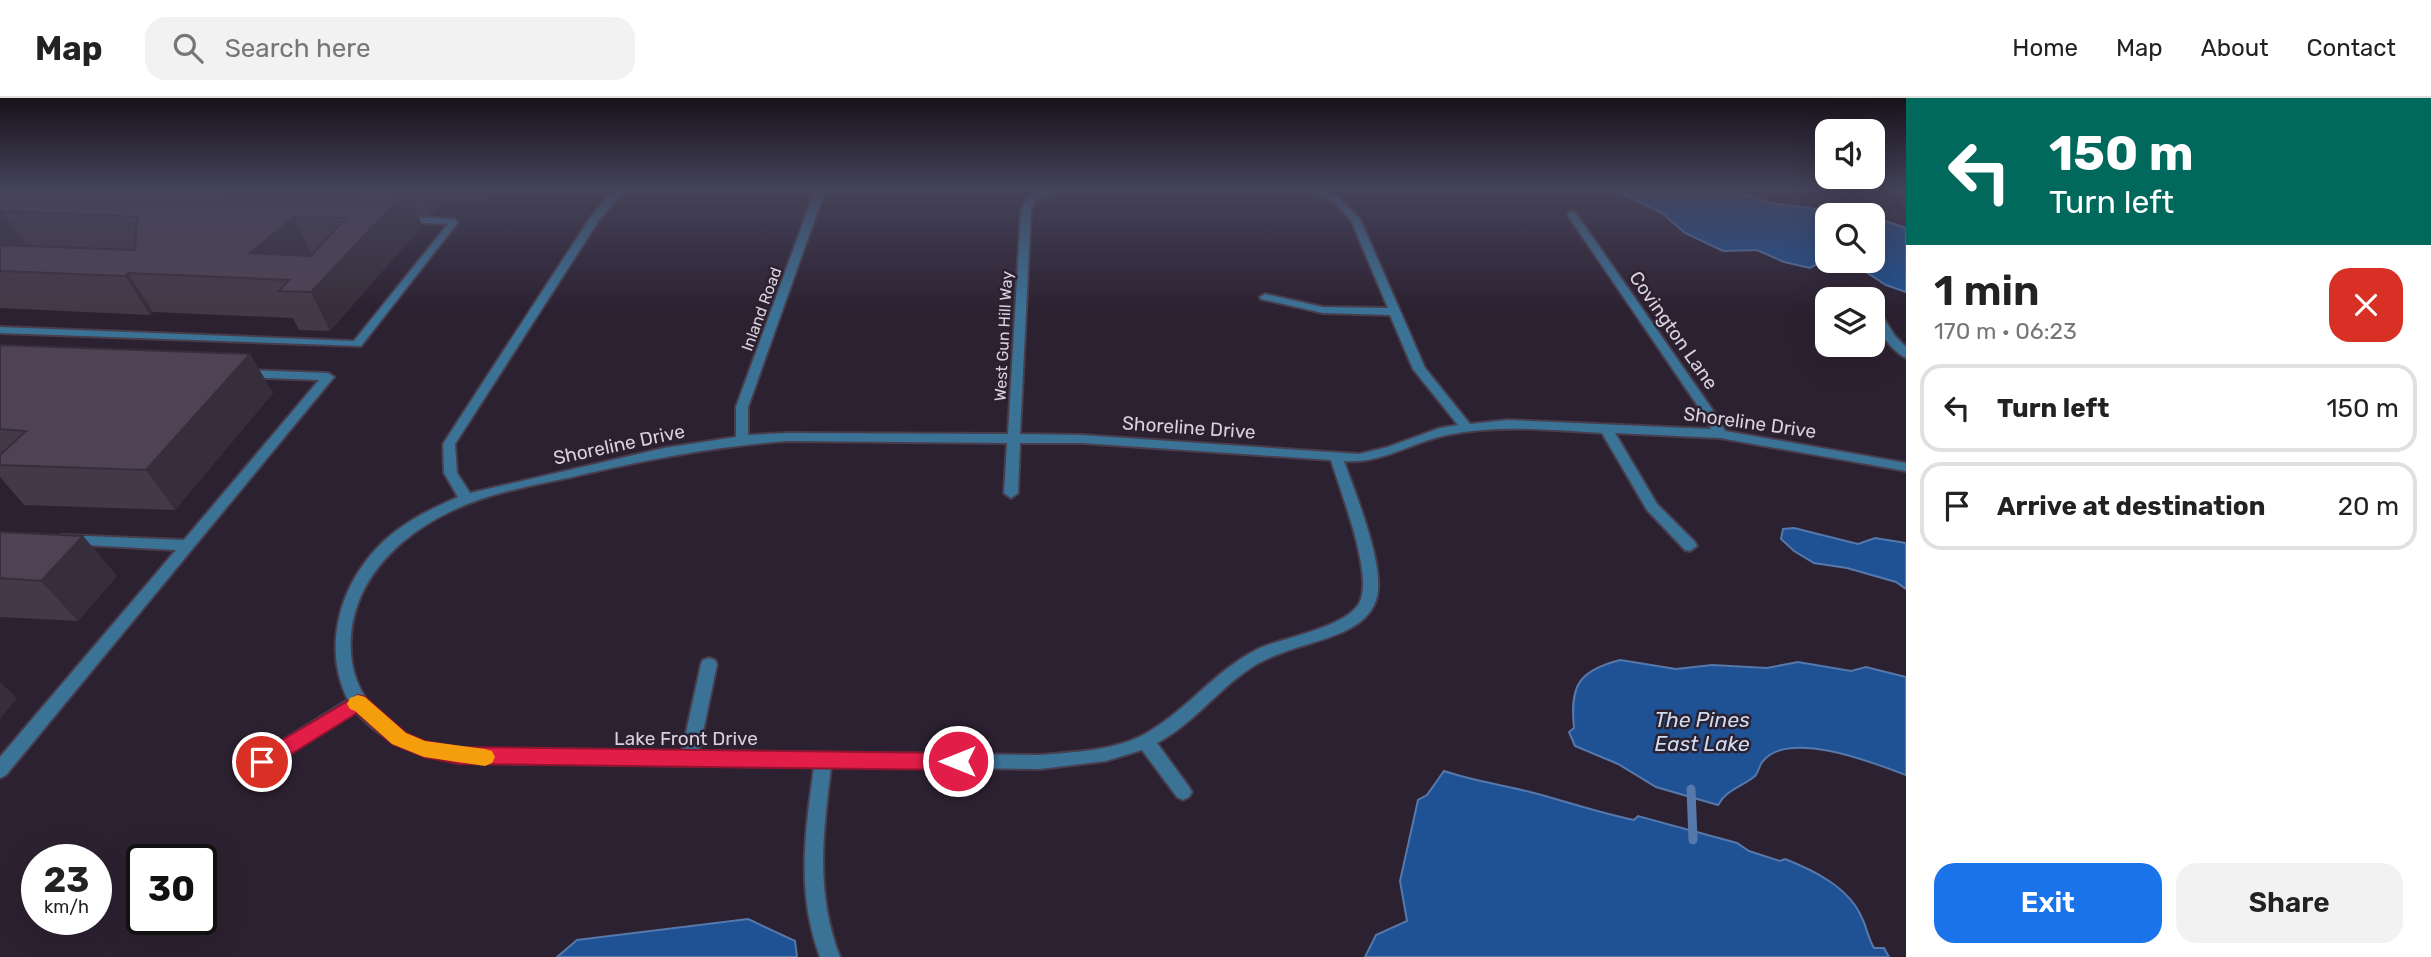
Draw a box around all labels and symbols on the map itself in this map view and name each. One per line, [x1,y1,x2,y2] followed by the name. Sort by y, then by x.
[738,265,785,354] street label: Inland Road
[1624,267,1723,394] street label: Covington Lane
[991,270,1016,402] street label: West Gun Hill Way
[1682,402,1818,443] street label: Shoreline Drive
[1121,411,1256,444] street label: Shoreline Drive
[551,419,687,470] street label: Shoreline Drive
[1654,707,1750,756] water label: The Pines East Lake
[921,724,995,798] position arrow
[614,727,758,750] street label: Lake Front Drive
[232,732,292,792] pin
[126,844,217,935] speed limit sign: 30

